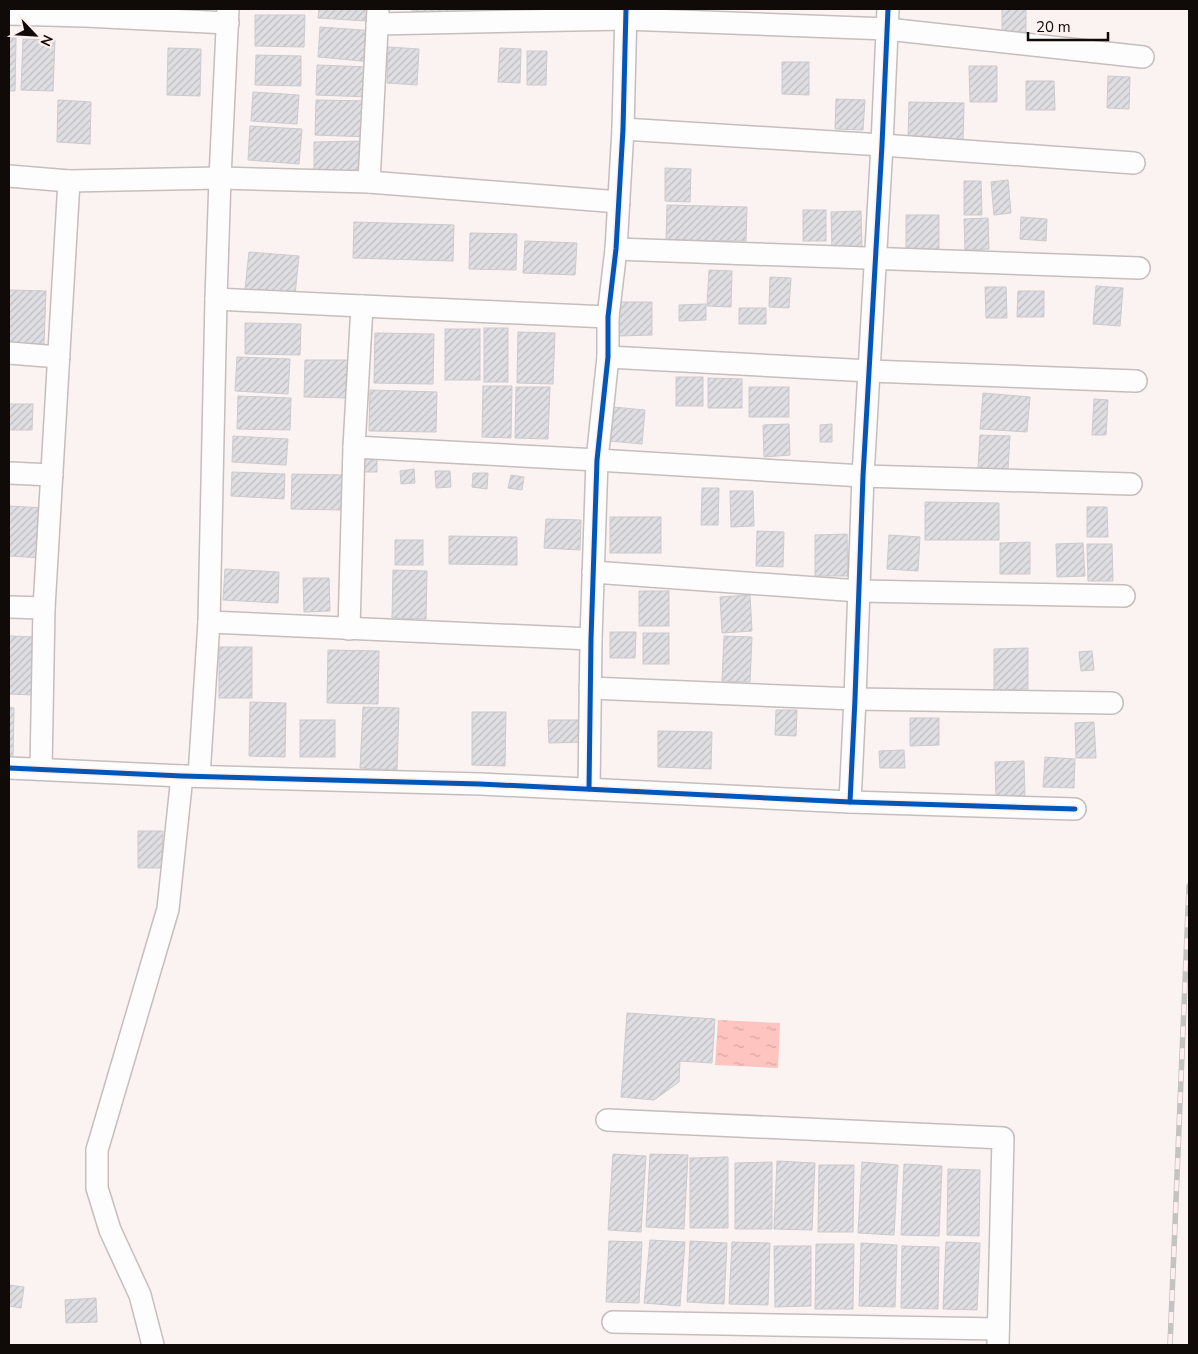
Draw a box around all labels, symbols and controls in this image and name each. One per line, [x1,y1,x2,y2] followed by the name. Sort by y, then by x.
[10,10,60,60] north arrow
[1028,10,1108,42] scale bar
[1036,17,1071,37] text: 20 m
[36,32,57,49] text: N

